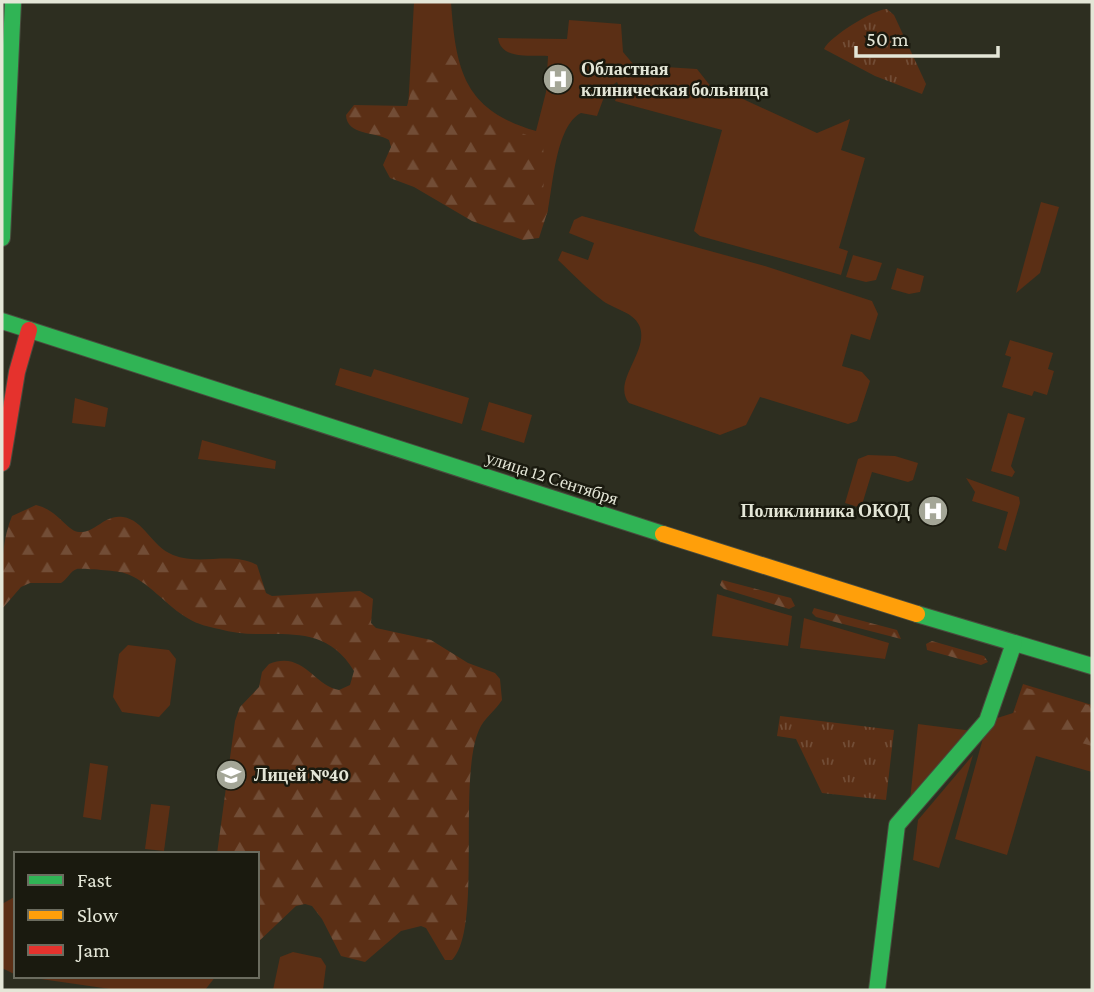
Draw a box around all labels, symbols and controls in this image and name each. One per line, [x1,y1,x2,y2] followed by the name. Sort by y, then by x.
[856,14,998,58] scale bar
[866,27,909,51] text: 50 m
[581,59,769,100] place label: Областная клиническая больница
[541,62,575,96] hospital icon: Областная клиническая больница
[483,447,621,509] street label: улица 12 Сентября
[916,494,950,528] hospital icon: Поликлиника ОКОД
[741,501,911,521] place label: Поликлиника ОКОД
[214,758,248,792] school or university icon: Лицей №40
[254,765,349,785] place label: Лицей №40
[14,852,259,978] legend
[77,868,113,892] text: Fast
[77,903,119,927] text: Slow
[75,938,110,962] text: Jam

